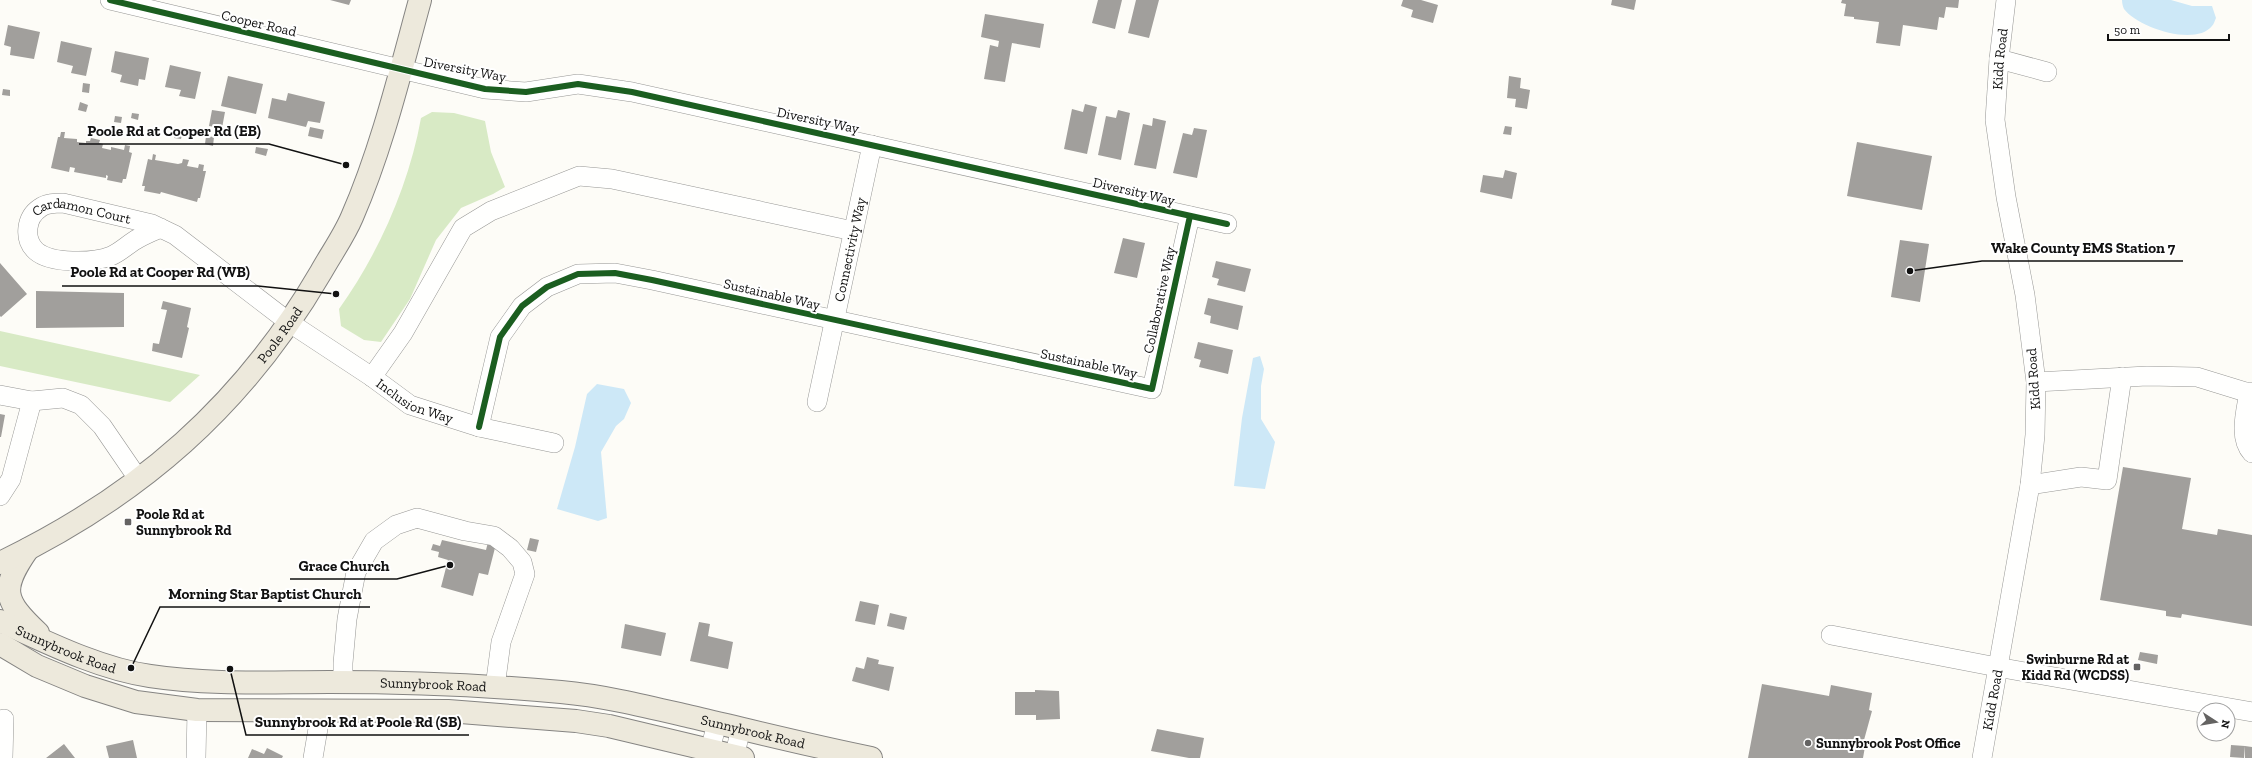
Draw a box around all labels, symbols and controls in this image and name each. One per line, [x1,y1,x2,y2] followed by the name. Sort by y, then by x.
[220,7,298,40] street label: Cooper Road
[2108,16,2229,42] scale bar
[2114,23,2141,37] text: 50 m
[1989,27,2012,90] street label: Kidd Road
[422,53,508,86] street label: Diversity Way
[775,103,861,138] street label: Diversity Way
[79,117,269,144] callout: Poole Rd at Cooper Rd (EB)
[87,122,261,140] text: Poole Rd at Cooper Rd (EB)
[1091,174,1177,209] street label: Diversity Way
[28,195,133,228] street label: Cardamon Court
[831,195,870,303] street label: Connectivity Way
[1982,234,2183,261] callout: Wake County EMS Station 7
[1991,239,2176,257] text: Wake County EMS Station 7
[1140,244,1179,355] street label: Collaborative Way
[62,259,258,286] callout: Poole Rd at Cooper Rd (WB)
[70,263,250,281] text: Poole Rd at Cooper Rd (WB)
[722,275,823,314] street label: Sustainable Way
[254,303,306,367] street label: Poole Road
[1039,345,1140,382] street label: Sustainable Way
[2023,347,2044,410] street label: Kidd Road
[373,375,456,427] street label: Inclusion Way
[136,506,231,539] place label: Poole Rd at Sunnybrook Rd
[123,517,133,527] marker: Poole Rd at Sunnybrook Rd
[290,552,397,579] callout: Grace Church
[298,557,390,575] text: Grace Church
[160,580,370,607] callout: Morning Star Baptist Church
[168,585,362,603] text: Morning Star Baptist Church
[13,621,118,677] street label: Sunnybrook Road
[2022,651,2129,684] place label: Swinburne Rd at Kidd Rd (WCDSS)
[2132,662,2142,672] marker: Swinburne Rd at Kidd Rd (WCDSS)
[1979,668,2006,732] street label: Kidd Road
[380,674,487,695] street label: Sunnybrook Road
[2196,702,2236,742] north arrow
[246,708,469,735] callout: Sunnybrook Rd at Poole Rd (SB)
[699,711,807,753] street label: Sunnybrook Road
[255,713,461,731] text: Sunnybrook Rd at Poole Rd (SB)
[2218,719,2233,730] text: N
[1816,735,1961,752] place label: Sunnybrook Post Office
[1803,738,1813,748] marker: Sunnybrook Post Office

